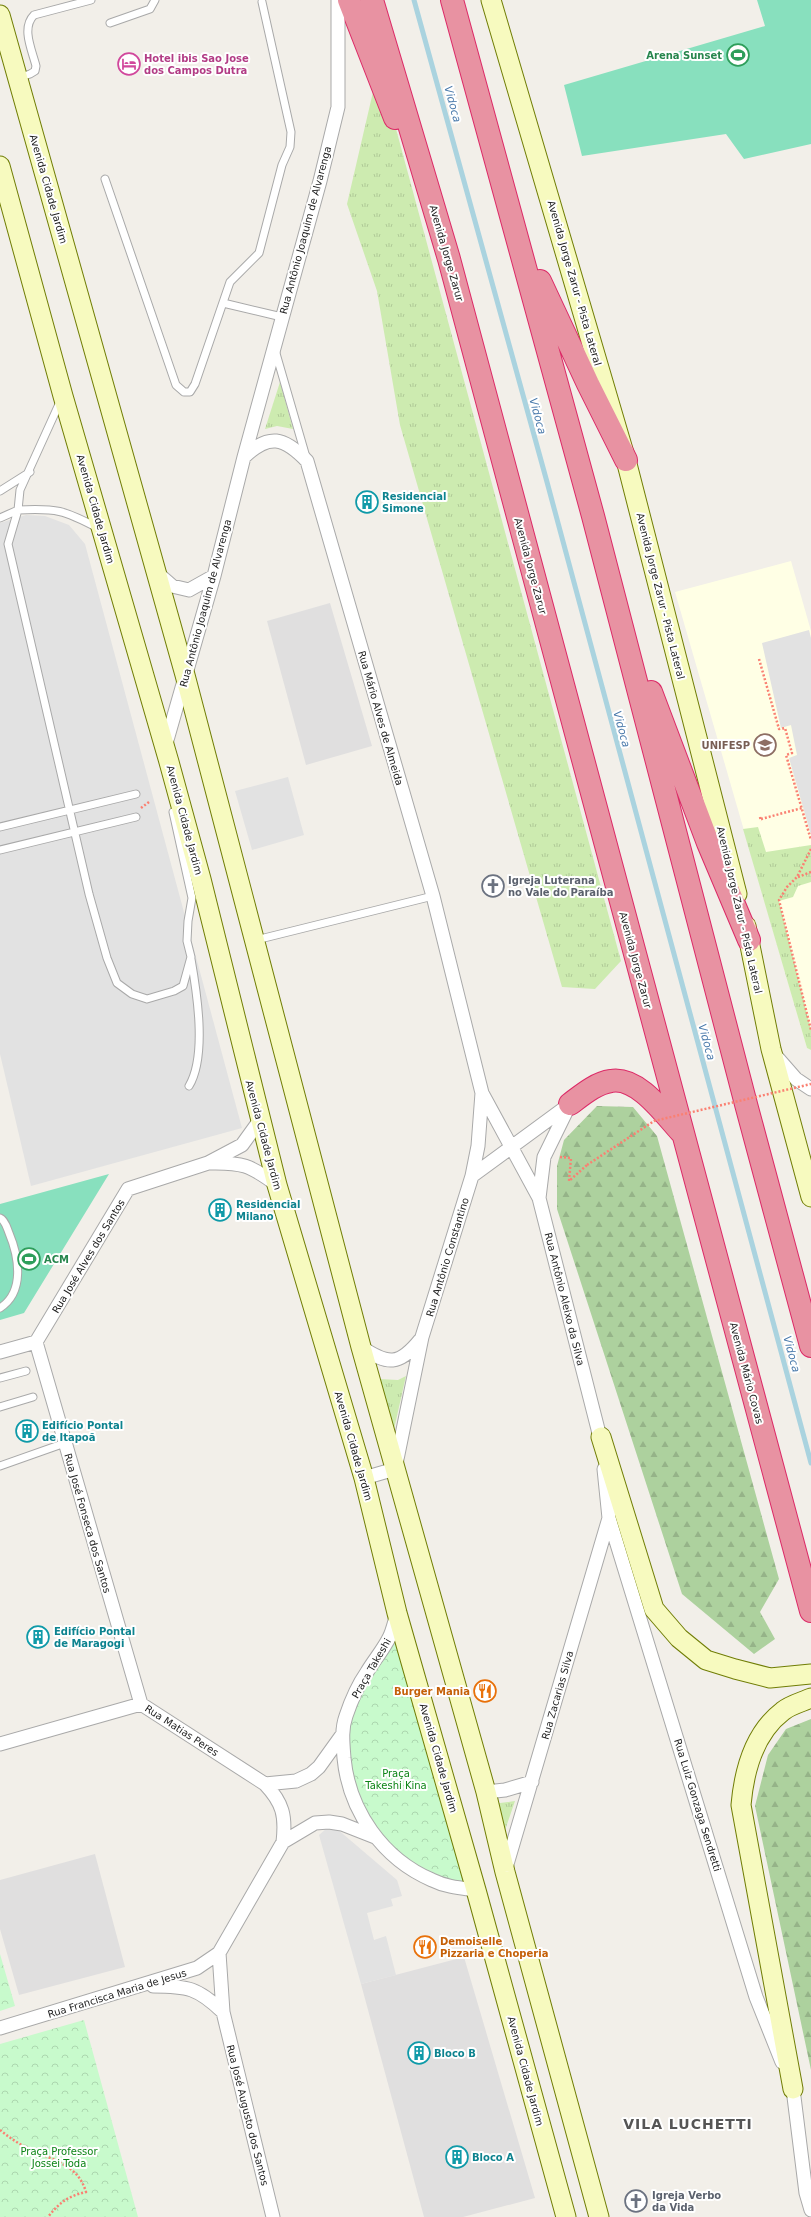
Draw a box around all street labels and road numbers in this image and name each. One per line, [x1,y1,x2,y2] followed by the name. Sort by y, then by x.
[28,133,69,245] street label: Avenida Cidade Jardim
[278,145,333,315] street label: Rua Antônio Joaquim de Alvarenga
[546,199,603,367] street label: Avenida Jorge Zarur - Pista Lateral
[428,204,466,303] street label: Avenida Jorge Zarur
[75,453,116,565] street label: Avenida Cidade Jardim
[634,512,687,680] street label: Avenida Jorge Zarur - Pista Lateral
[512,517,549,616] street label: Avenida Jorge Zarur
[178,518,233,688] street label: Rua Antônio Joaquim de Alvarenga
[356,650,405,787] street label: Rua Mário Alves de Almeida
[165,764,204,876] street label: Avenida Cidade Jardim
[715,826,764,995] street label: Avenida Jorge Zarur - Pista Lateral
[617,911,654,1010] street label: Avenida Jorge Zarur
[244,1079,283,1191] street label: Avenida Cidade Jardim
[424,1196,471,1318] street label: Rua Antônio Constantino
[50,1197,127,1315] street label: Rua José Alves dos Santos
[543,1231,586,1367] street label: Rua Antônio Aleixo da Silva
[728,1321,765,1425] street label: Avenida Mário Covas
[333,1390,374,1502] street label: Avenida Cidade Jardim
[62,1452,113,1594] street label: Rua José Fonseca dos Santos
[350,1636,393,1700] street label: Praça Takeshi
[539,1649,575,1741] street label: Rua Zacarias Silva
[418,1702,459,1814] street label: Avenida Cidade Jardim
[143,1703,220,1758] street label: Rua Matias Peres
[672,1737,723,1873] street label: Rua Luiz Gonzaga Sendretti
[46,1967,188,2020] street label: Rua Francisca Maria de Jesus
[506,2015,545,2127] street label: Avenida Cidade Jardim
[225,2043,270,2187] street label: Rua José Augusto dos Santos

